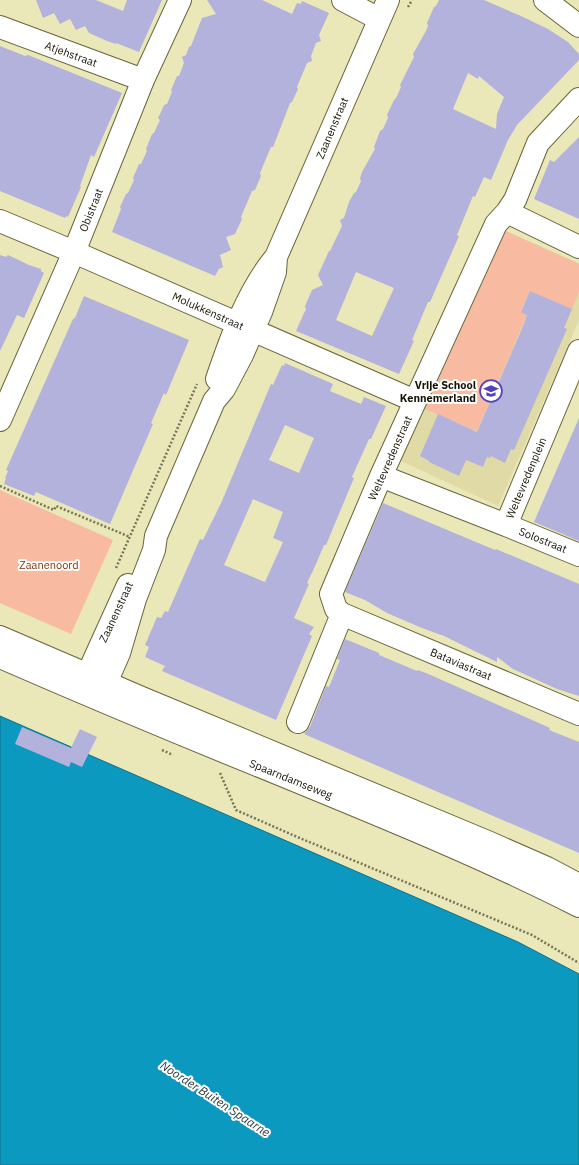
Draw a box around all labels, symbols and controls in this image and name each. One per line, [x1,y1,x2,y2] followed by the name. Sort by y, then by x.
[43,38,99,70] street label: Atjehstraat
[313,95,351,161] street label: Zaanenstraat
[76,186,106,234] street label: Obistraat
[170,289,246,333] street label: Molukkenstraat
[400,378,477,405] place label: Vrije School Kennemerland
[478,378,504,404] school or university icon: Vrije School Kennemerland
[365,413,415,503] street label: Weltevredenstraat
[503,435,549,521] street label: Weltevredenplein
[517,524,569,556] street label: Solostraat
[19,558,79,572] park label: Zaanenoord
[96,579,136,645] street label: Zaanenstraat
[428,645,494,683] street label: Bataviastraat
[247,756,335,802] street label: Spaarndamseweg
[158,1057,273,1140] water label: Noorder Buiten Spaarne

